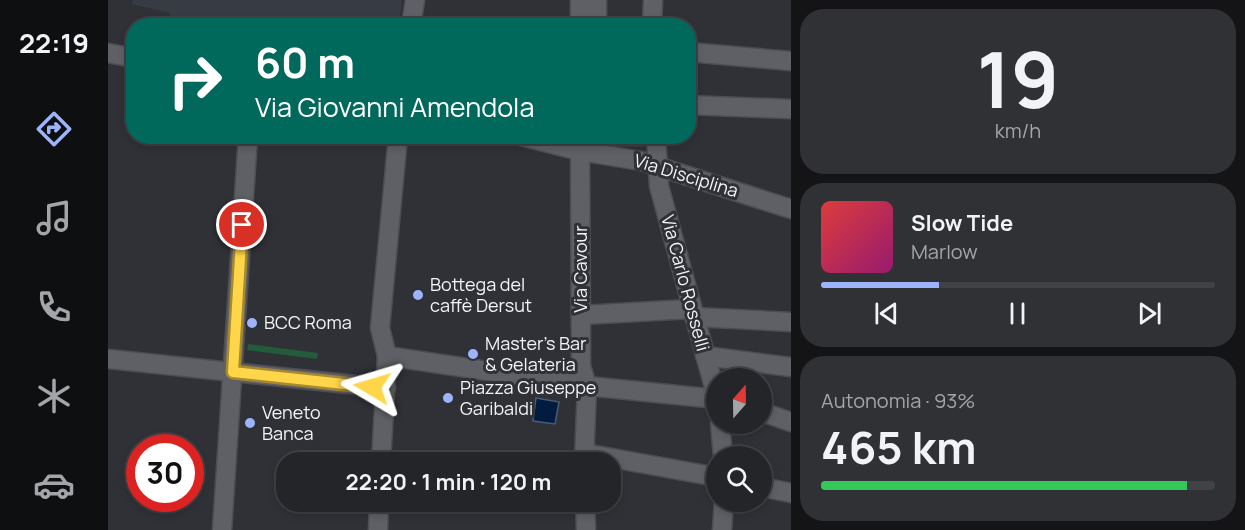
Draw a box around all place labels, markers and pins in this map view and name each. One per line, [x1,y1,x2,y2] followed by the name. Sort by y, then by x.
[216,199,267,250] pin
[430,272,532,317] place label: Bottega del caffè Dersut
[411,288,425,302] marker: Bottega del caffè Dersut
[264,310,352,334] place label: BCC Roma
[245,316,259,330] marker: BCC Roma
[485,331,587,376] place label: Master's Bar & Gelateria
[466,347,480,361] marker: Master's Bar & Gelateria
[460,375,596,420] place label: Piazza Giuseppe Garibaldi
[441,391,455,405] marker: Piazza Giuseppe Garibaldi
[262,400,321,445] place label: Veneto Banca
[243,416,257,430] marker: Veneto Banca

